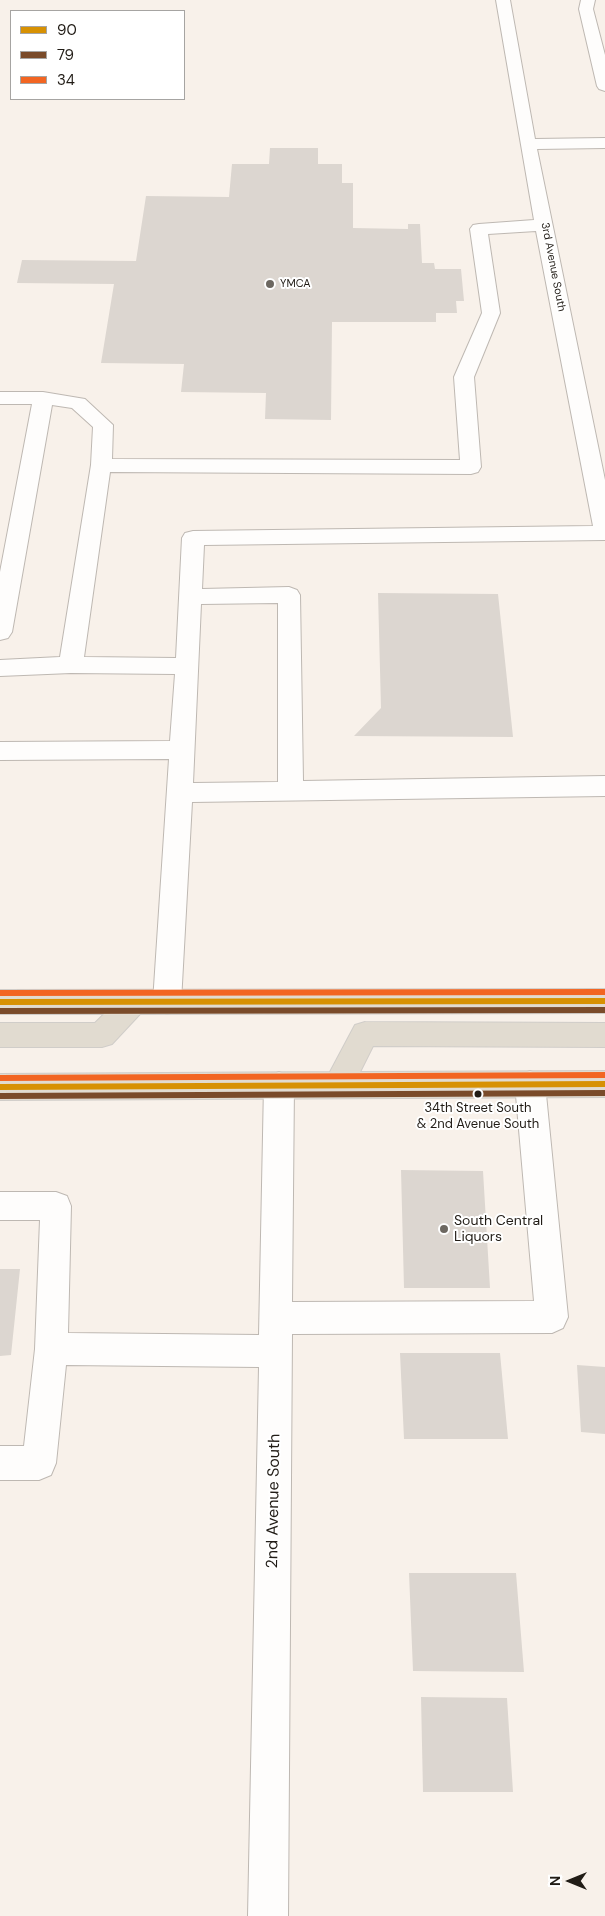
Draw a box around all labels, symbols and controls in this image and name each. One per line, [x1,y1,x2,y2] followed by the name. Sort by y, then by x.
[10,10,185,100] legend
[57,20,77,40] text: 90
[57,45,74,65] text: 79
[57,70,75,90] text: 34
[538,221,568,313] street label: 3rd Avenue South
[280,277,311,291] place label: YMCA
[264,278,276,290] marker: YMCA
[473,1089,483,1099] marker: 34th Street South & 2nd Avenue South
[417,1101,539,1132] place label: 34th Street South & 2nd Avenue South
[454,1213,543,1246] place label: South Central Liquors
[438,1223,450,1235] marker: South Central Liquors
[263,1433,285,1569] street label: 2nd Avenue South
[545,1856,595,1906] north arrow
[546,1876,564,1886] text: N

